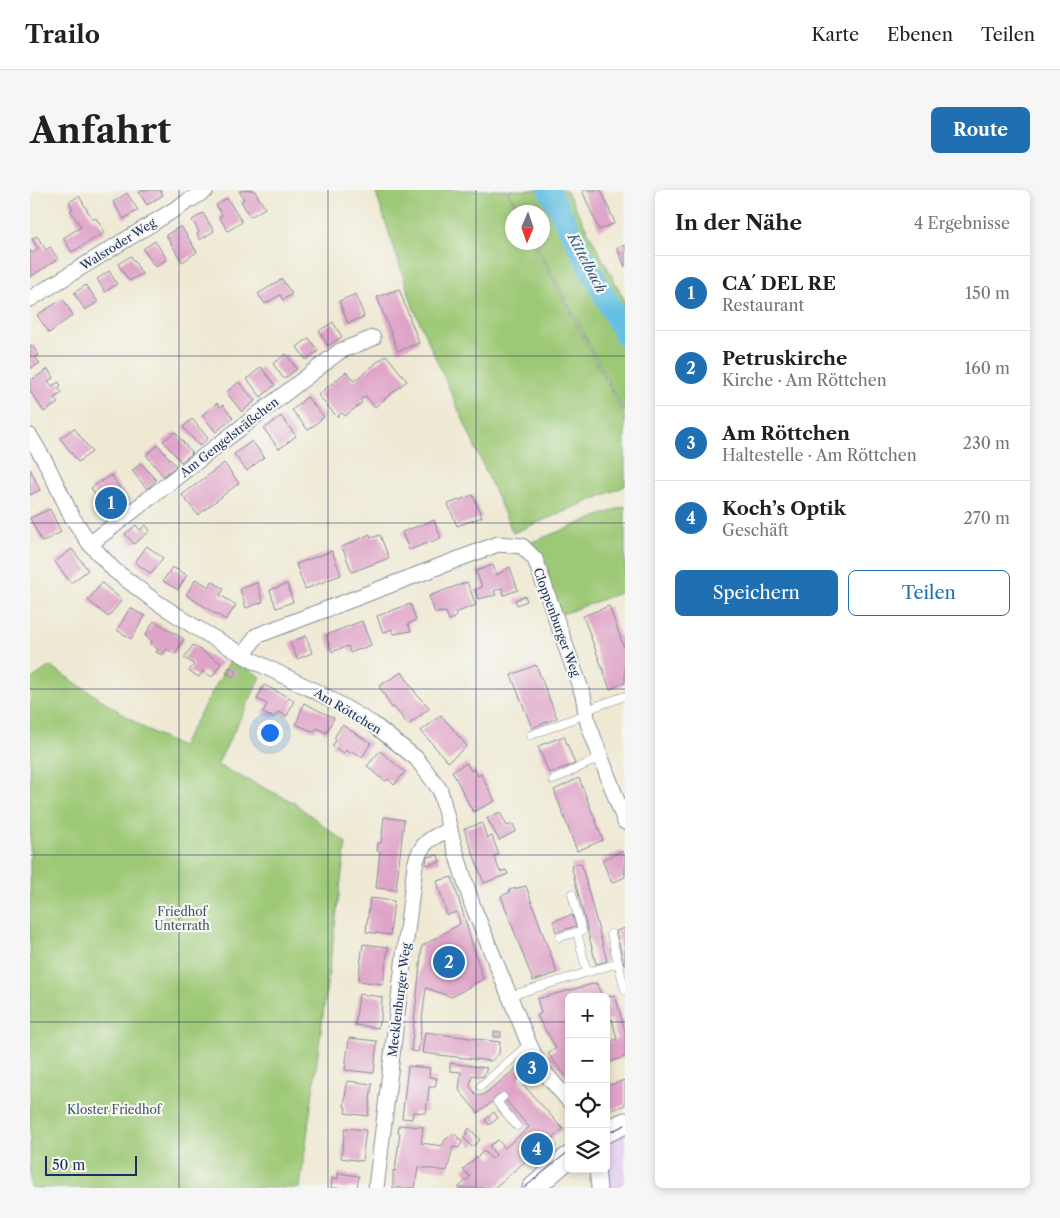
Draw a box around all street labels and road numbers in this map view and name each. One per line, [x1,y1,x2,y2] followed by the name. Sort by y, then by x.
[77,214,159,274] street label: Walsroder Weg
[176,394,282,481] street label: Am Gengelsträßchen
[530,566,584,679] street label: Cloppenburger Weg
[311,685,385,737] street label: Am Röttchen
[385,941,414,1058] street label: Mecklenburger Weg

